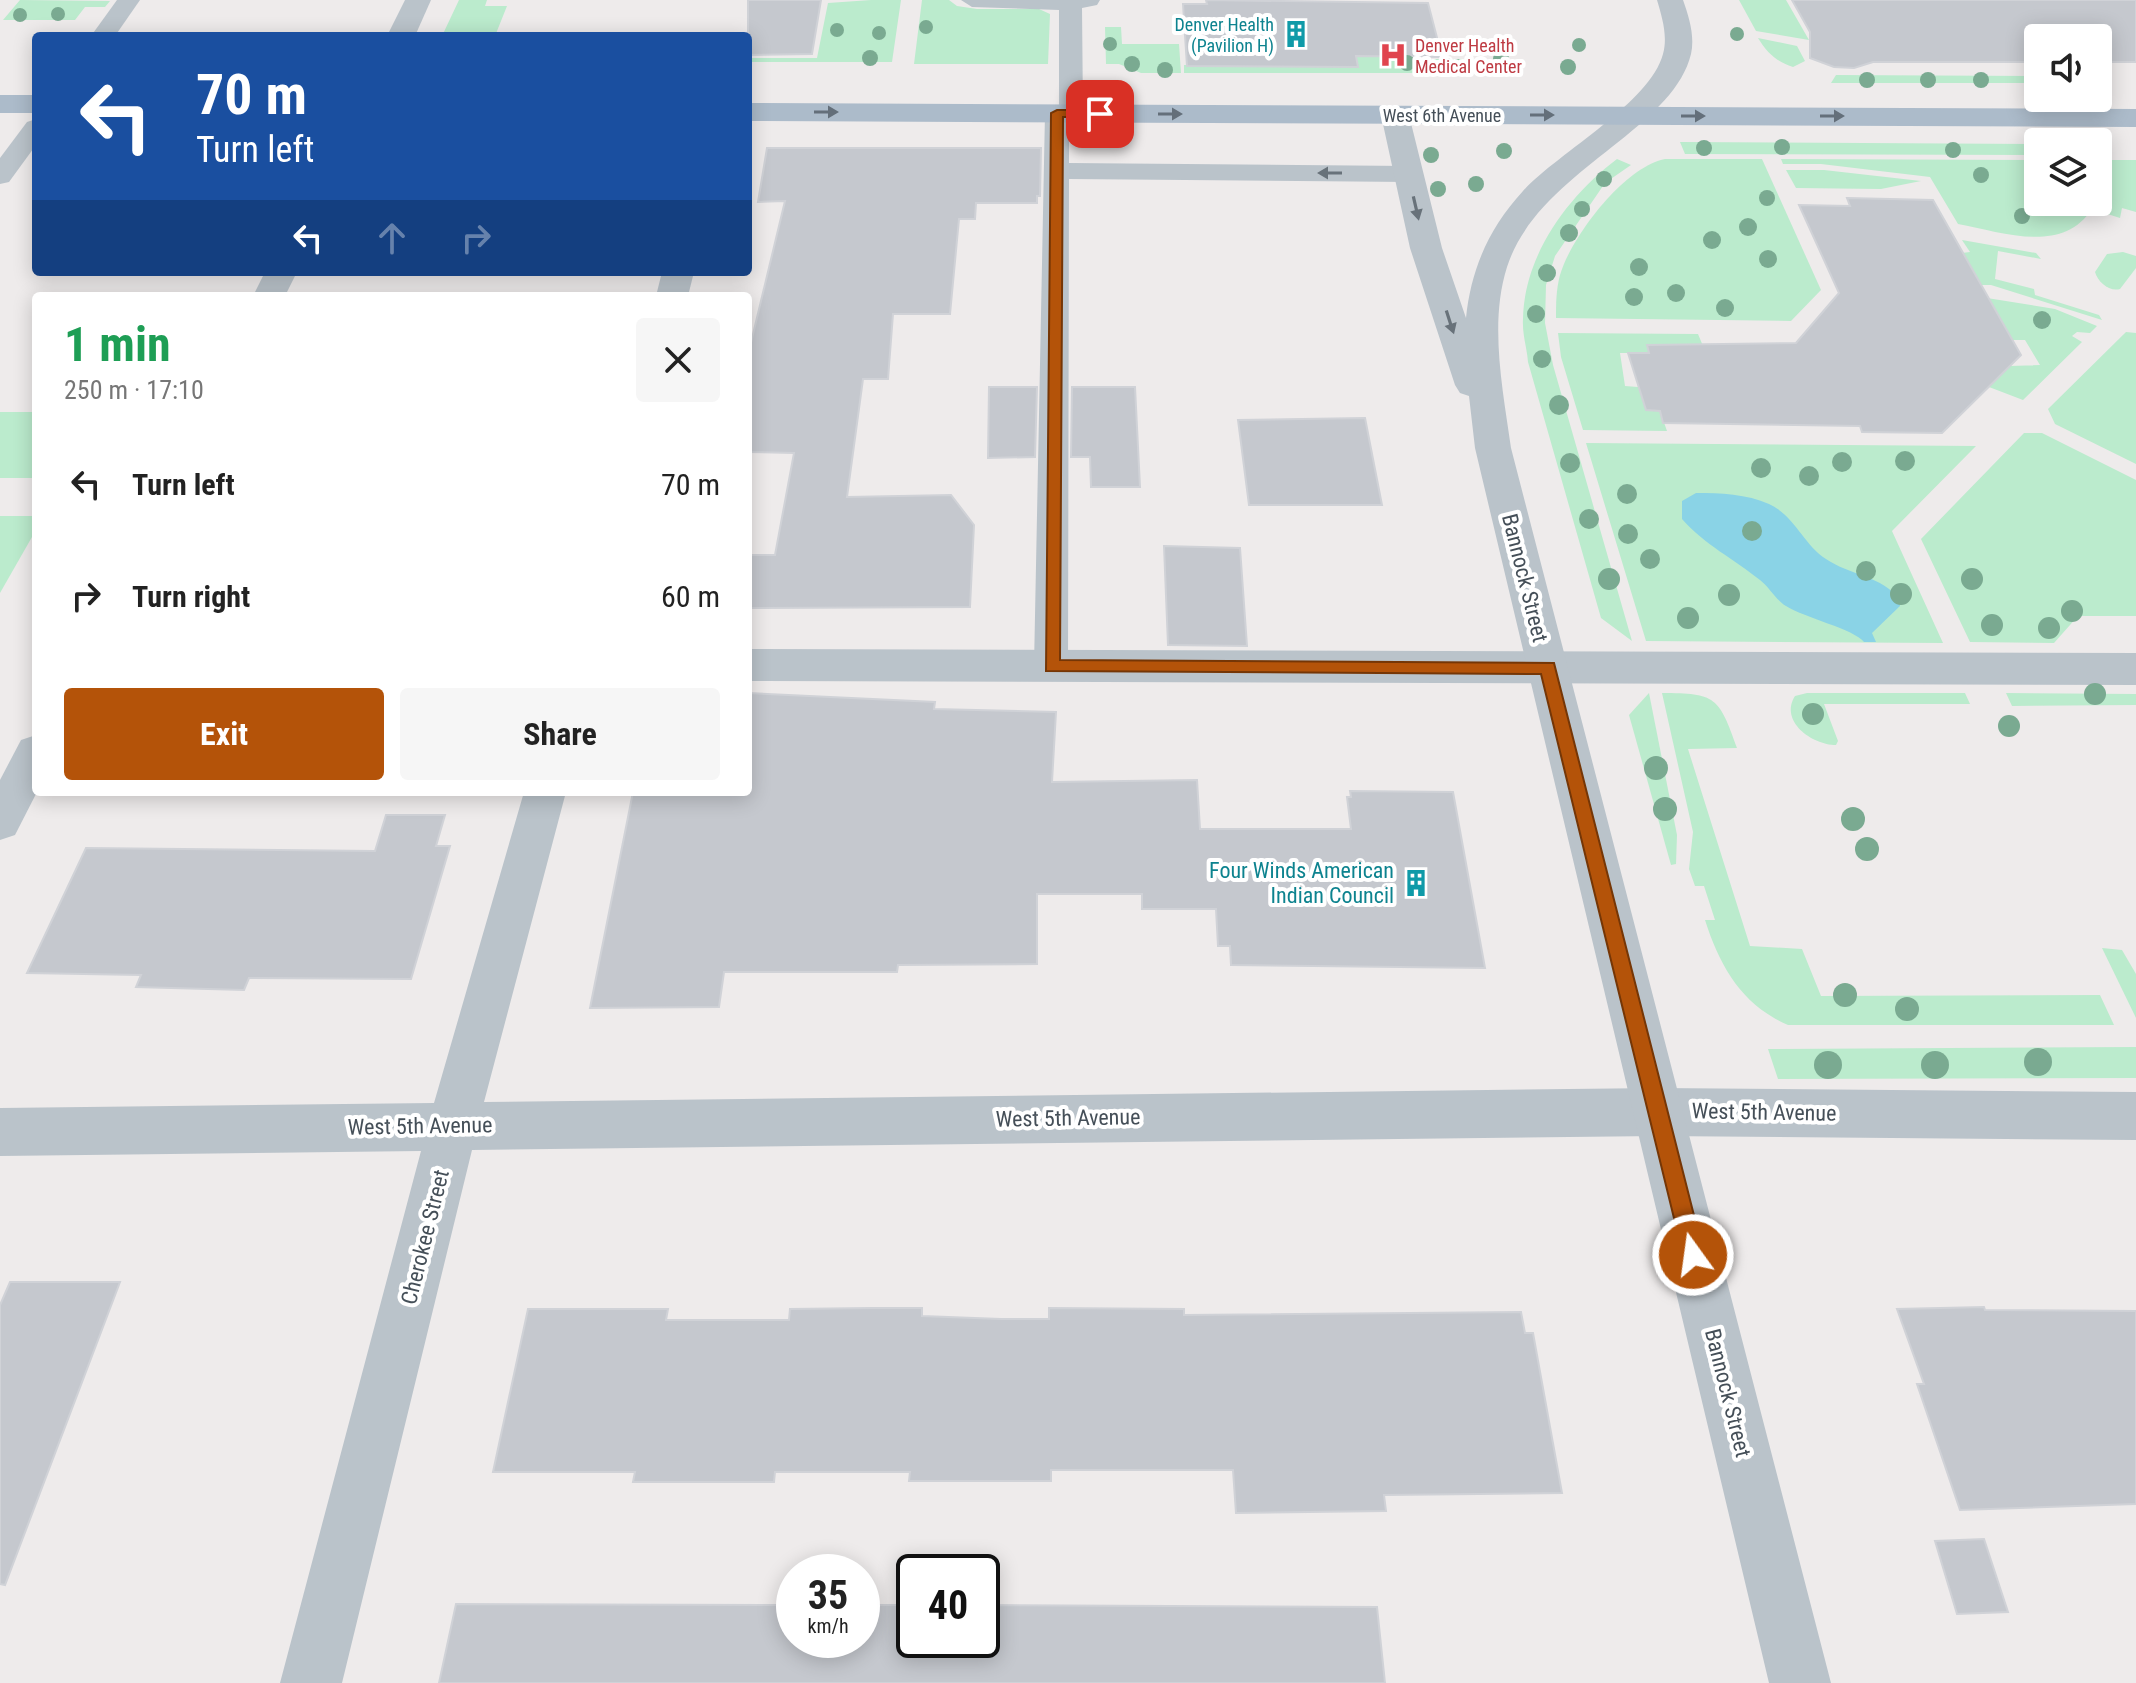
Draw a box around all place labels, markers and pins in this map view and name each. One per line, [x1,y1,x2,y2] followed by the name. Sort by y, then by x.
[1175,14,1274,57] place label: Denver Health (Pavilion H)
[1281,19,1311,49] building icon: Denver Health (Pavilion H)
[1415,35,1522,77] place label: Denver Health Medical Center
[1378,40,1408,70] hospital icon: Denver Health Medical Center
[1066,80,1134,148] pin
[1209,858,1394,908] place label: Four Winds American Indian Council
[1401,868,1431,898] building icon: Four Winds American Indian Council

